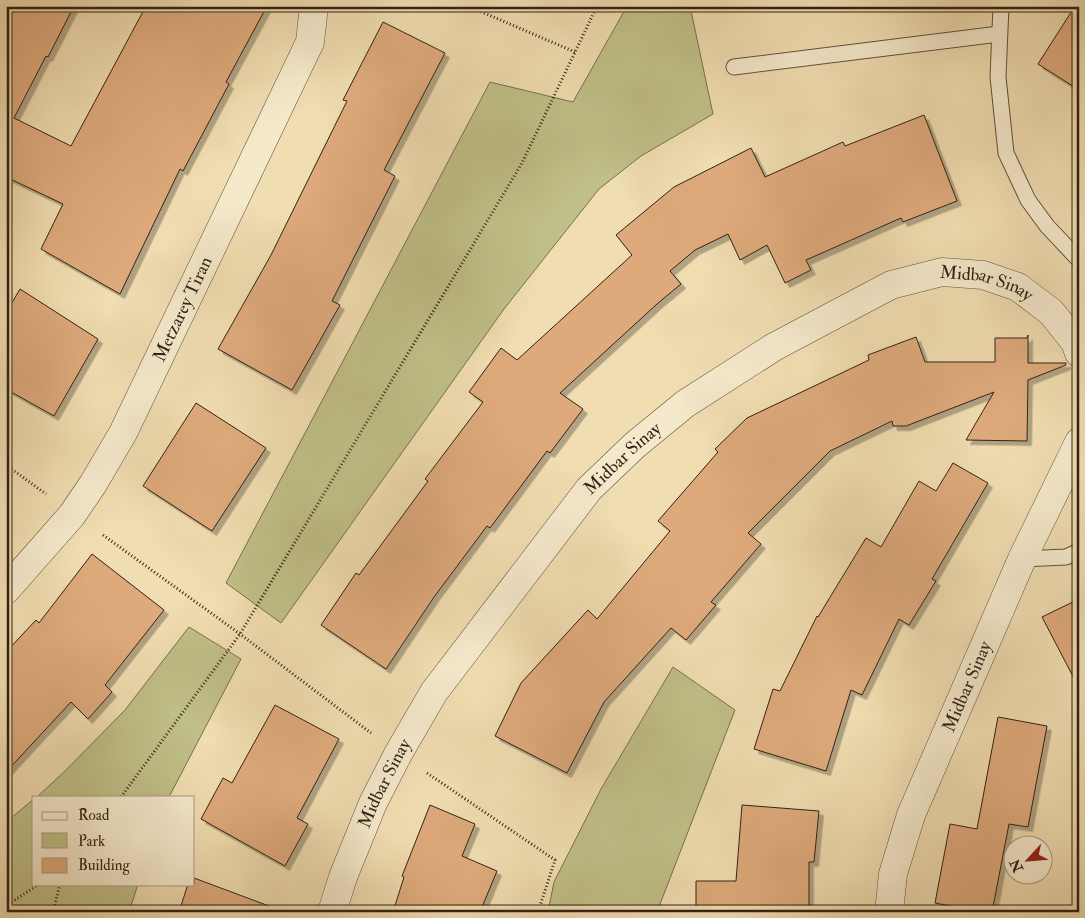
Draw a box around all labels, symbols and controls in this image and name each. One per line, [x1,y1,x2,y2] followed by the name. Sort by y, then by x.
[148,253,218,366] street label: Metzarey Tiran
[939,261,1039,307] street label: Midbar Sinay
[579,417,667,500] street label: Midbar Sinay
[937,637,997,736] street label: Midbar Sinay
[353,734,417,832] street label: Midbar Sinay
[32,796,195,886] legend
[78,806,110,825] text: Road
[78,832,105,851] text: Park
[1002,836,1052,886] north arrow
[78,856,130,875] text: Building
[1006,856,1028,876] text: N

